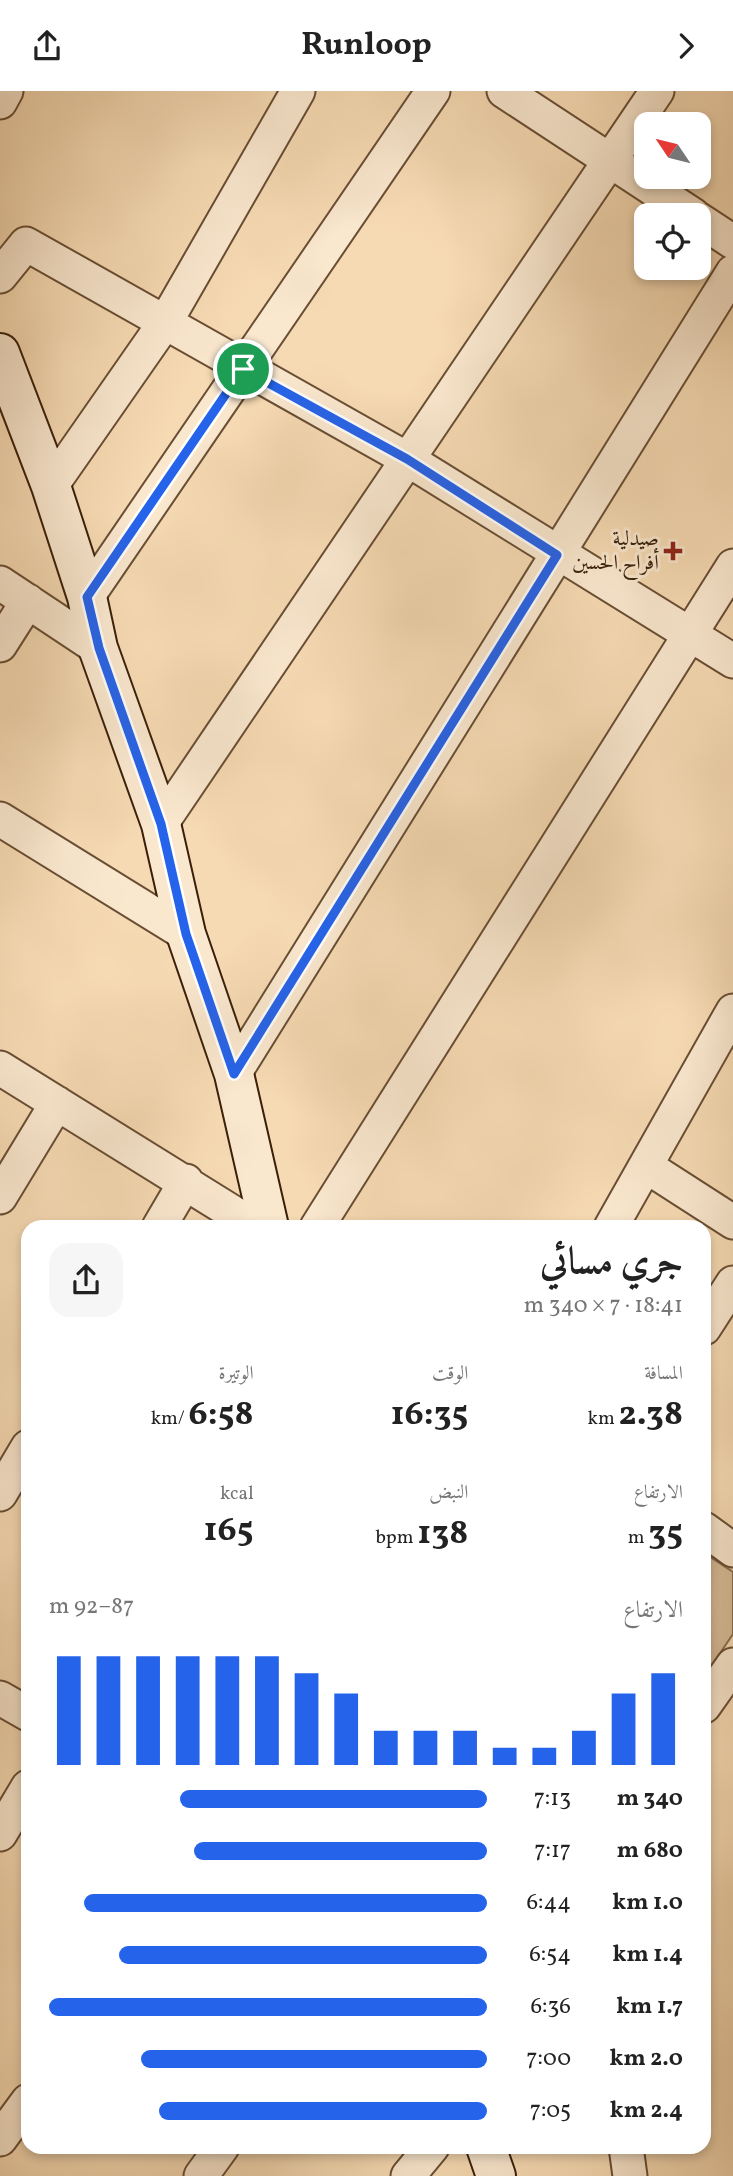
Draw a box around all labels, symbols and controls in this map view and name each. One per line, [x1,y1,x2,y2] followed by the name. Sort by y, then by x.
[301,24,432,68] text: Runloop
[28,27,66,65] icon: share
[667,27,705,65] icon: forward
[634,112,710,189] north arrow
[634,112,711,280] map controls
[634,203,711,280] button: locate
[213,339,273,399] pin
[224,350,262,388] icon: arrive
[572,525,659,581] place label: صيدلية أفراح الحسين
[665,543,681,559] marker: صيدلية أفراح الحسين
[540,1237,683,1290] text: جري مسائي
[49,1243,123,1317] button: share
[524,1290,683,1322] text: 18:41 · 7 × 340 m
[219,1361,254,1387] text: الوتيرة
[432,1361,468,1387] text: الوقت
[644,1361,683,1387] text: المسافة
[189,1391,254,1439] text: 6:58
[390,1391,468,1439] text: 16:35
[619,1391,683,1439] text: 2.38
[151,1406,189,1432] text: /km
[588,1406,619,1432] text: km
[429,1480,468,1506] text: النبض
[634,1480,683,1506] text: الارتفاع
[220,1481,254,1507] text: kcal
[204,1507,254,1555] text: 165
[417,1510,468,1558] text: 138
[648,1510,683,1558] text: 35
[375,1525,417,1551] text: bpm
[628,1525,648,1551] text: m
[49,1591,134,1623] text: 87–92 m
[623,1595,683,1627] text: الارتفاع
[534,1783,571,1815] text: 7:13
[617,1783,683,1815] text: 340 m
[534,1835,571,1867] text: 7:17
[617,1835,683,1867] text: 680 m
[526,1887,571,1919] text: 6:44
[612,1887,683,1919] text: 1.0 km
[529,1939,571,1971] text: 6:54
[612,1939,683,1971] text: 1.4 km
[530,1991,571,2023] text: 6:36
[616,1991,683,2023] text: 1.7 km
[526,2043,571,2075] text: 7:00
[610,2043,683,2075] text: 2.0 km
[530,2095,571,2127] text: 7:05
[610,2095,683,2127] text: 2.4 km

